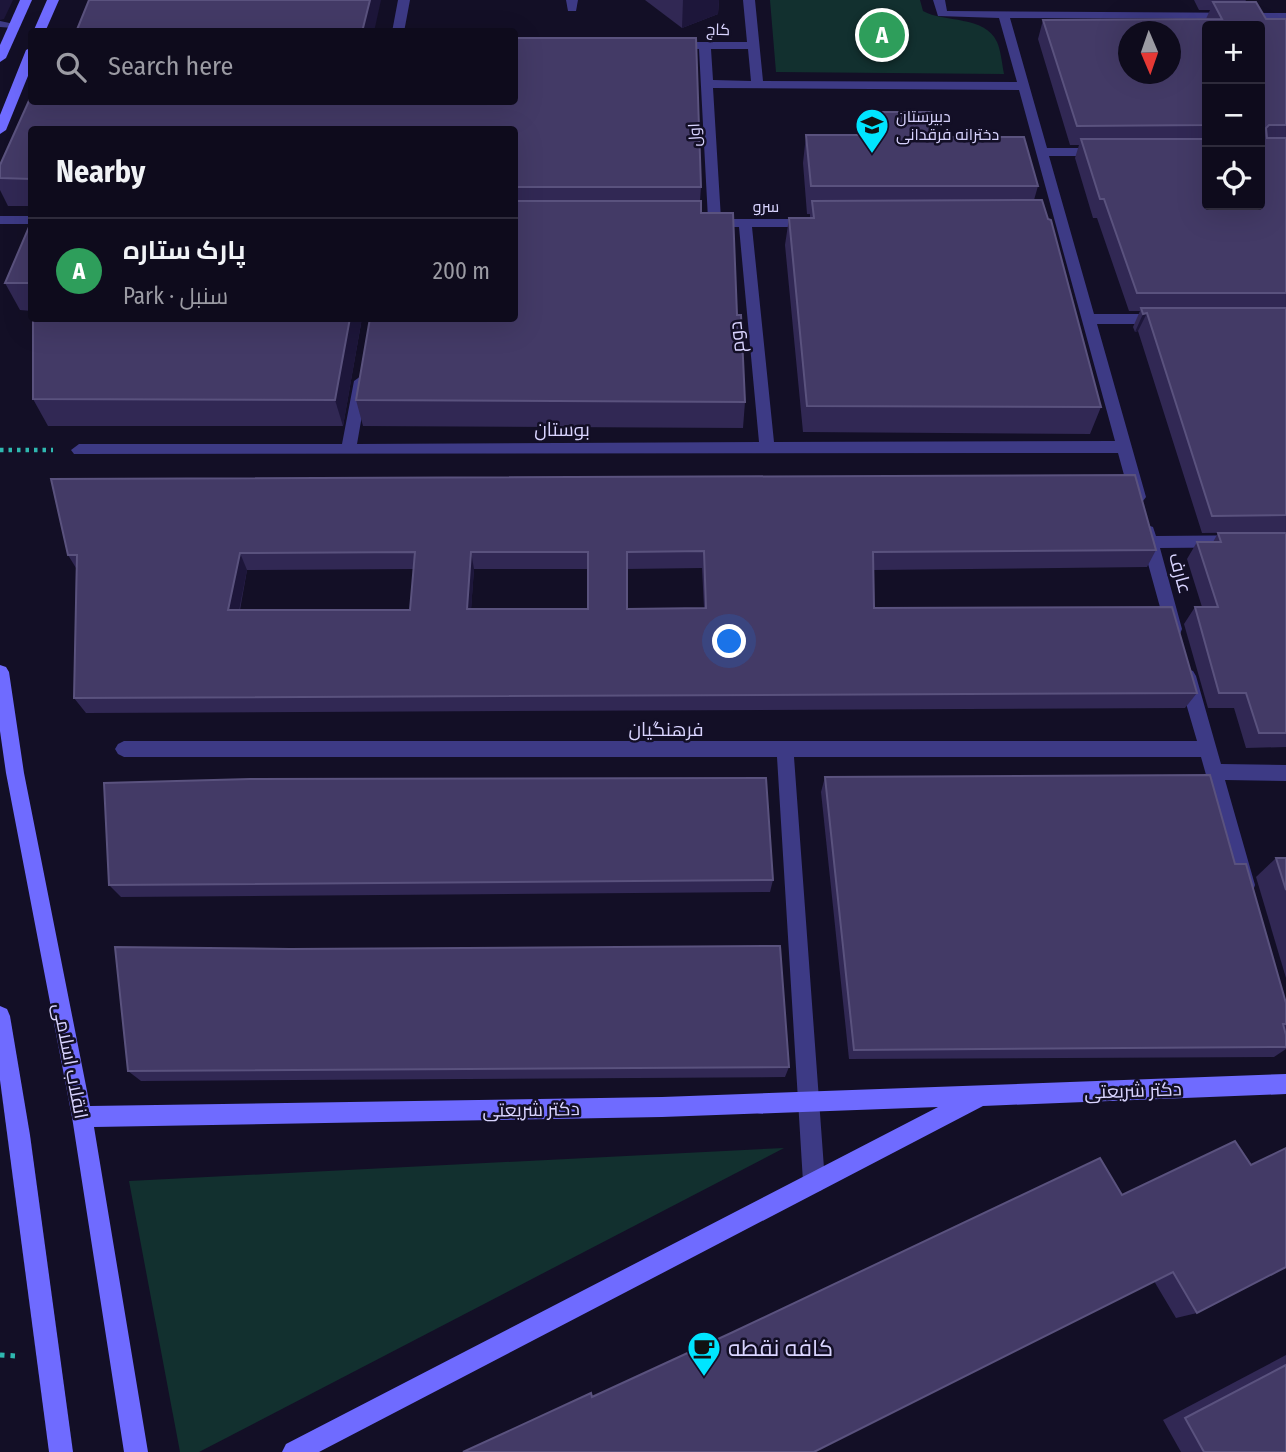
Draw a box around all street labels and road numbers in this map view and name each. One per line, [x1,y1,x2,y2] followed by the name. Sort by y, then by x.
[706,20,730,41] street label: کاج
[684,123,706,147] street label: اول
[753,197,779,216] street label: سرو
[723,320,752,354] street label: دوم
[534,418,590,441] street label: بوستان
[1164,550,1197,596] street label: عارف
[628,718,704,741] street label: فرهنگیان
[48,1001,93,1121] street label: انقلاب اسلامی
[1084,1077,1182,1104] street label: دکتر شریعتی
[482,1097,580,1122] street label: دکتر شریعتی

